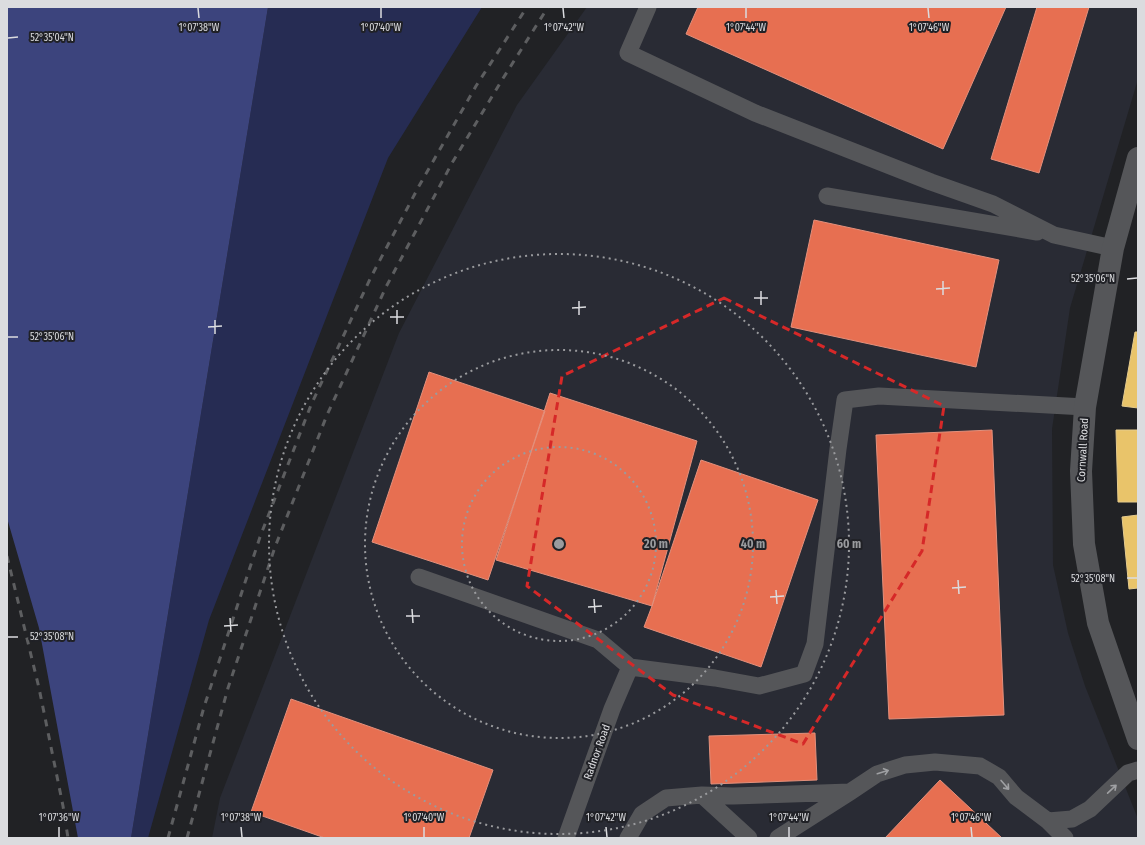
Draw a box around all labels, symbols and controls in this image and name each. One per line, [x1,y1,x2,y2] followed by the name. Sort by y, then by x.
[179,22,220,34] text: 1°07'38"W
[361,22,402,34] text: 1°07'40"W
[544,22,584,34] text: 1°07'42"W
[726,22,766,34] text: 1°07'44"W
[909,22,950,34] text: 1°07'46"W
[30,32,74,44] text: 52°35'04"N
[1071,273,1115,285] text: 52°35'06"N
[30,331,74,343] text: 52°35'06"N
[1075,418,1091,482] street label: Cornwall Road
[552,537,566,551] centre of rings
[643,537,668,551] text: 20 m
[741,537,765,551] text: 40 m
[837,537,861,551] text: 60 m
[1071,573,1115,585] text: 52°35'08"N
[30,631,74,643] text: 52°35'08"N
[581,723,613,781] street label: Radnor Road
[877,768,890,775] one-way arrow
[1001,780,1010,790] one-way arrow
[1107,784,1117,794] one-way arrow
[39,812,80,824] text: 1°07'36"W
[221,812,262,824] text: 1°07'38"W
[404,812,445,824] text: 1°07'40"W
[586,812,626,824] text: 1°07'42"W
[769,812,809,824] text: 1°07'44"W
[951,812,992,824] text: 1°07'46"W

